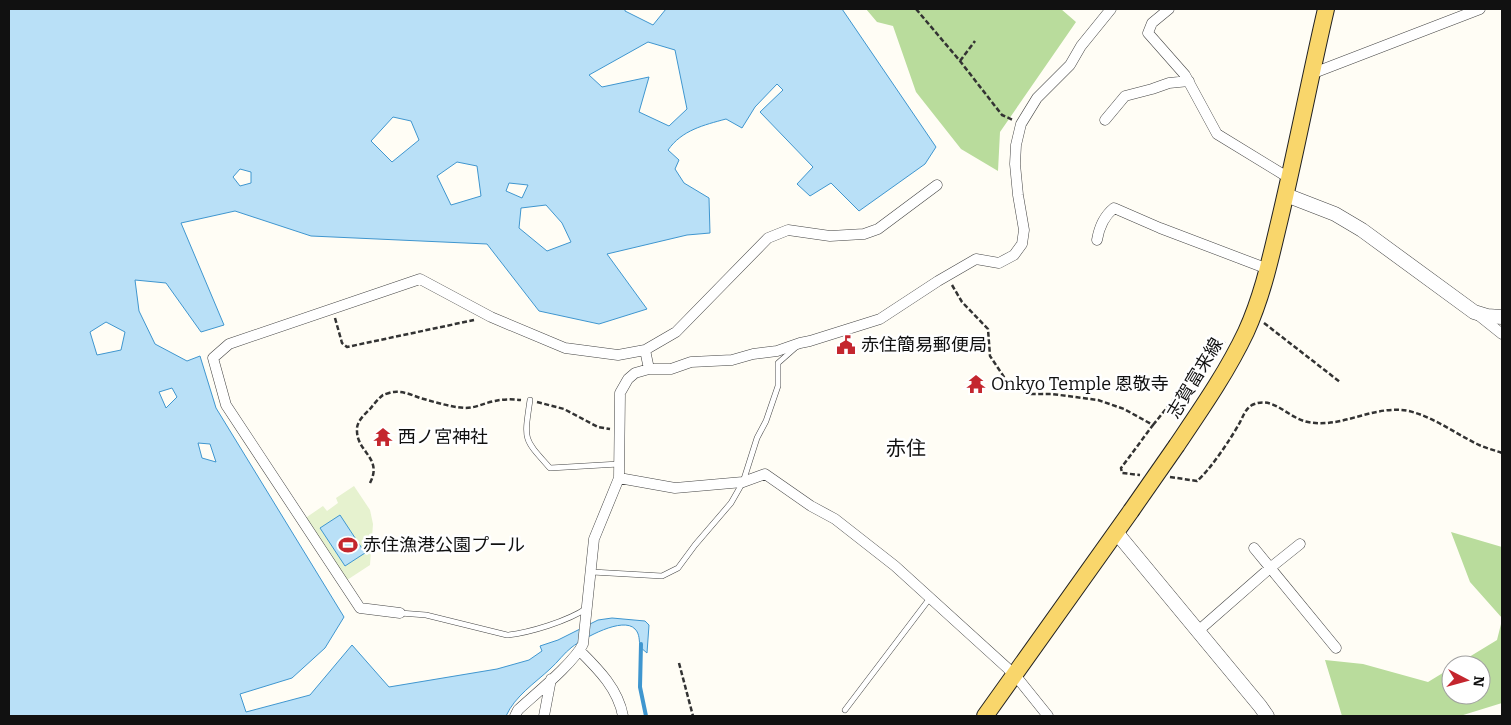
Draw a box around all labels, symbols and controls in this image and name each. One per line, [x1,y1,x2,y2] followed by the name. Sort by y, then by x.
[835,334,857,356] public building icon: 赤住簡易郵便局
[861,334,987,356] place label: 赤住簡易郵便局
[1162,334,1228,422] street label: 志賀富来線
[965,373,987,395] temple icon: Onkyo Temple 恩敬寺
[991,373,1169,395] place label: Onkyo Temple 恩敬寺
[372,426,394,448] temple icon: 西ノ宮神社
[398,426,488,448] place label: 西ノ宮神社
[886,436,926,460] district label: 赤住
[337,534,359,556] sports icon: 赤住漁港公園プール
[363,534,525,556] place label: 赤住漁港公園プール
[1441,655,1491,705] north arrow
[1469,675,1487,688] text: N

